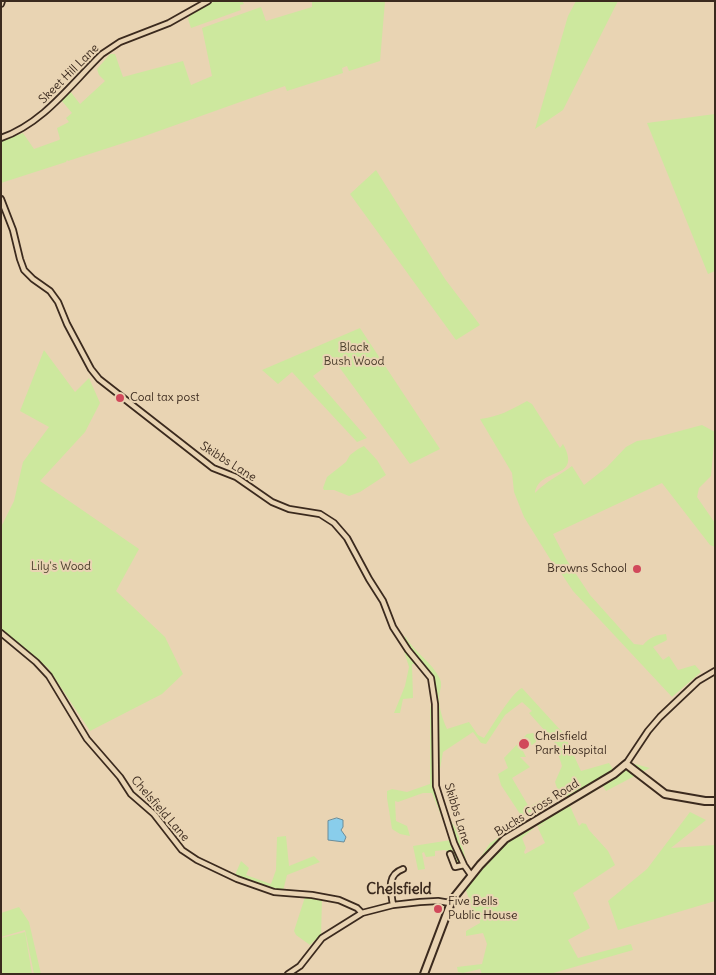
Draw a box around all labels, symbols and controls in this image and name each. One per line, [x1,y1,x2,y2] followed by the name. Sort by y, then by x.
[36,41,102,107] street label: Skeet Hill Lane
[323,341,385,369] park label: Black Bush Wood
[130,391,200,405] place label: Coal tax post
[114,392,126,404] marker: Coal tax post
[197,439,259,485] street label: Skibbs Lane
[31,560,91,574] park label: Lily's Wood
[547,562,627,576] place label: Browns School
[631,563,643,575] marker: Browns School
[535,730,607,758] place label: Chelsfield Park Hospital
[517,737,531,751] marker: Chelsfield Park Hospital
[128,773,192,845] street label: Chelsfield Lane
[492,776,582,840] street label: Bucks Cross Road
[441,781,473,847] street label: Skibbs Lane
[366,881,432,899] district label: Chelsfield
[448,895,517,923] place label: Five Bells Public House
[432,903,444,915] marker: Five Bells Public House

